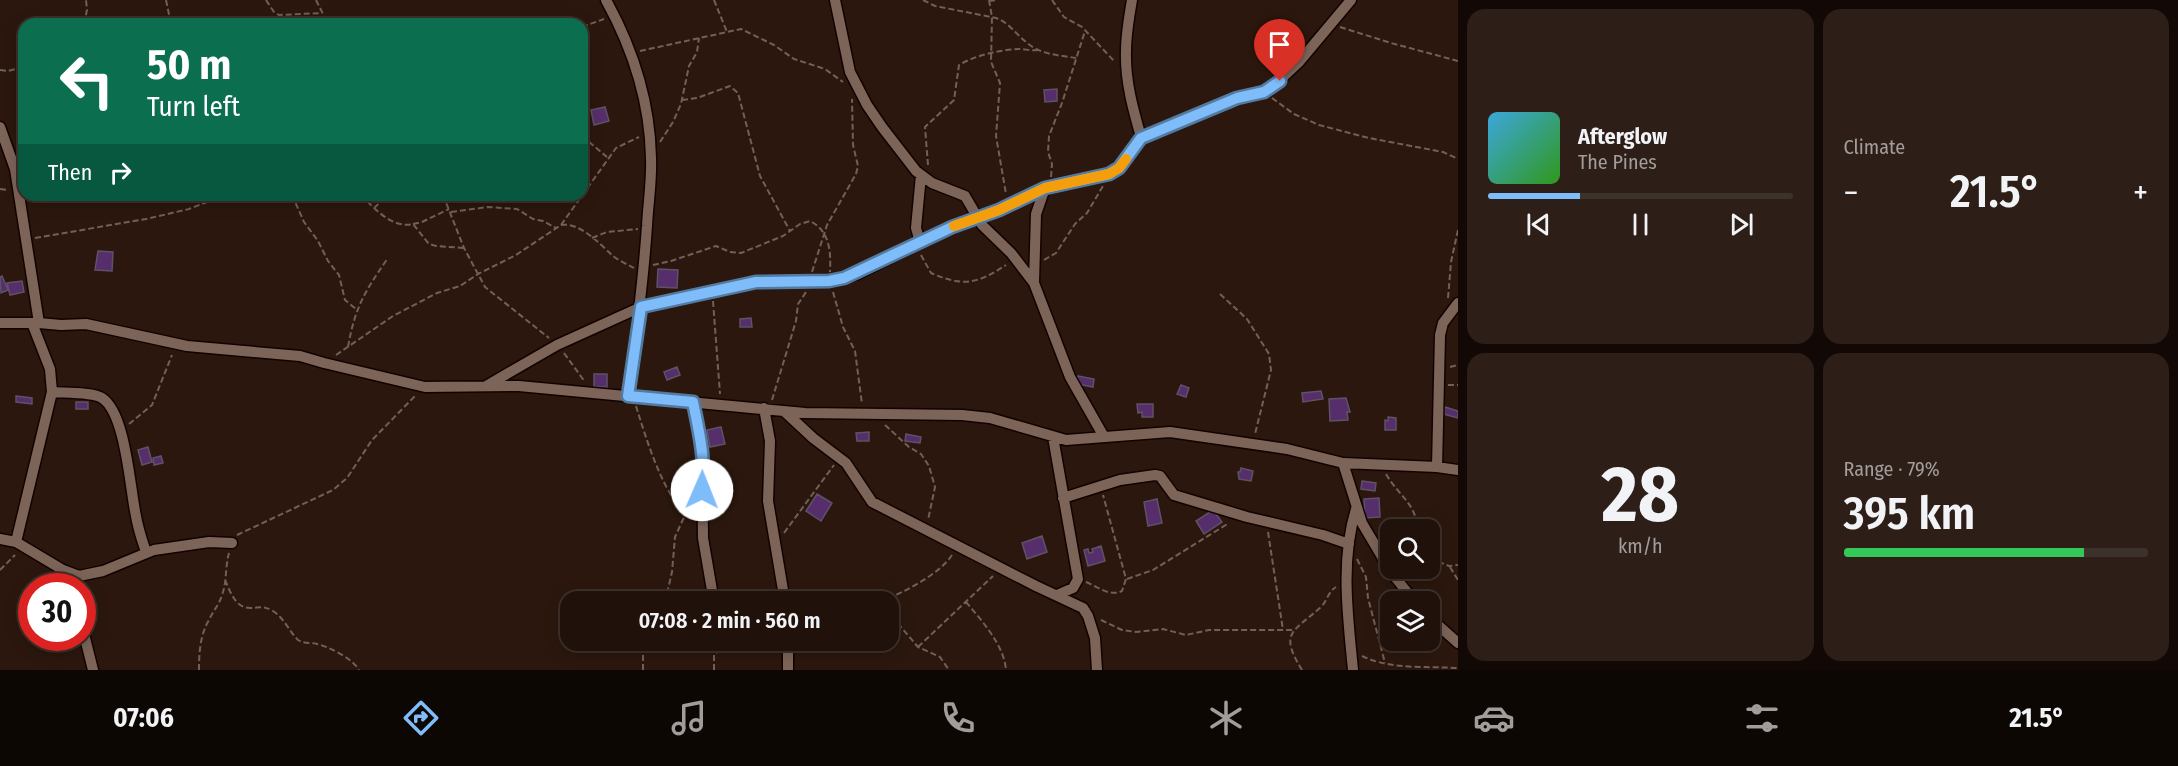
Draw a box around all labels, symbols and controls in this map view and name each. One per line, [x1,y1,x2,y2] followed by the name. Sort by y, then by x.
[1254,19,1305,81] pin
[1263,28,1296,61] icon: arrive
[147,40,231,90] text: 50 m
[48,42,126,120] icon: left
[147,91,240,123] text: Turn left
[1578,123,1667,150] text: Afterglow
[1844,135,1905,159] text: Climate
[1578,150,1657,174] text: The Pines
[104,156,137,189] icon: right
[48,159,92,186] text: Then
[1950,165,2041,219] text: 21.5°
[1844,173,1858,213] text: −
[2133,173,2148,213] text: +
[1522,208,1555,241] icon: previous
[1624,208,1657,241] icon: pause
[1725,208,1758,241] icon: next
[1602,448,1679,542] text: 28
[1844,457,1940,481] text: Range · 79%
[670,458,734,522] position arrow
[1844,487,1975,541] text: 395 km
[1380,519,1440,651] map controls
[1380,519,1440,579] button: search
[1618,534,1663,558] text: km/h
[18,573,96,651] speed limit sign: 30
[1380,591,1440,651] button: layers
[638,607,821,634] text: 07:08 · 2 min · 560 m
[400,697,442,739] icon: directions
[668,697,710,739] icon: music
[937,697,979,739] icon: phone
[1205,697,1247,739] icon: climate
[1473,697,1515,739] icon: car
[1741,697,1783,739] icon: filters
[113,702,174,734] text: 07:06
[2009,702,2065,734] text: 21.5°

